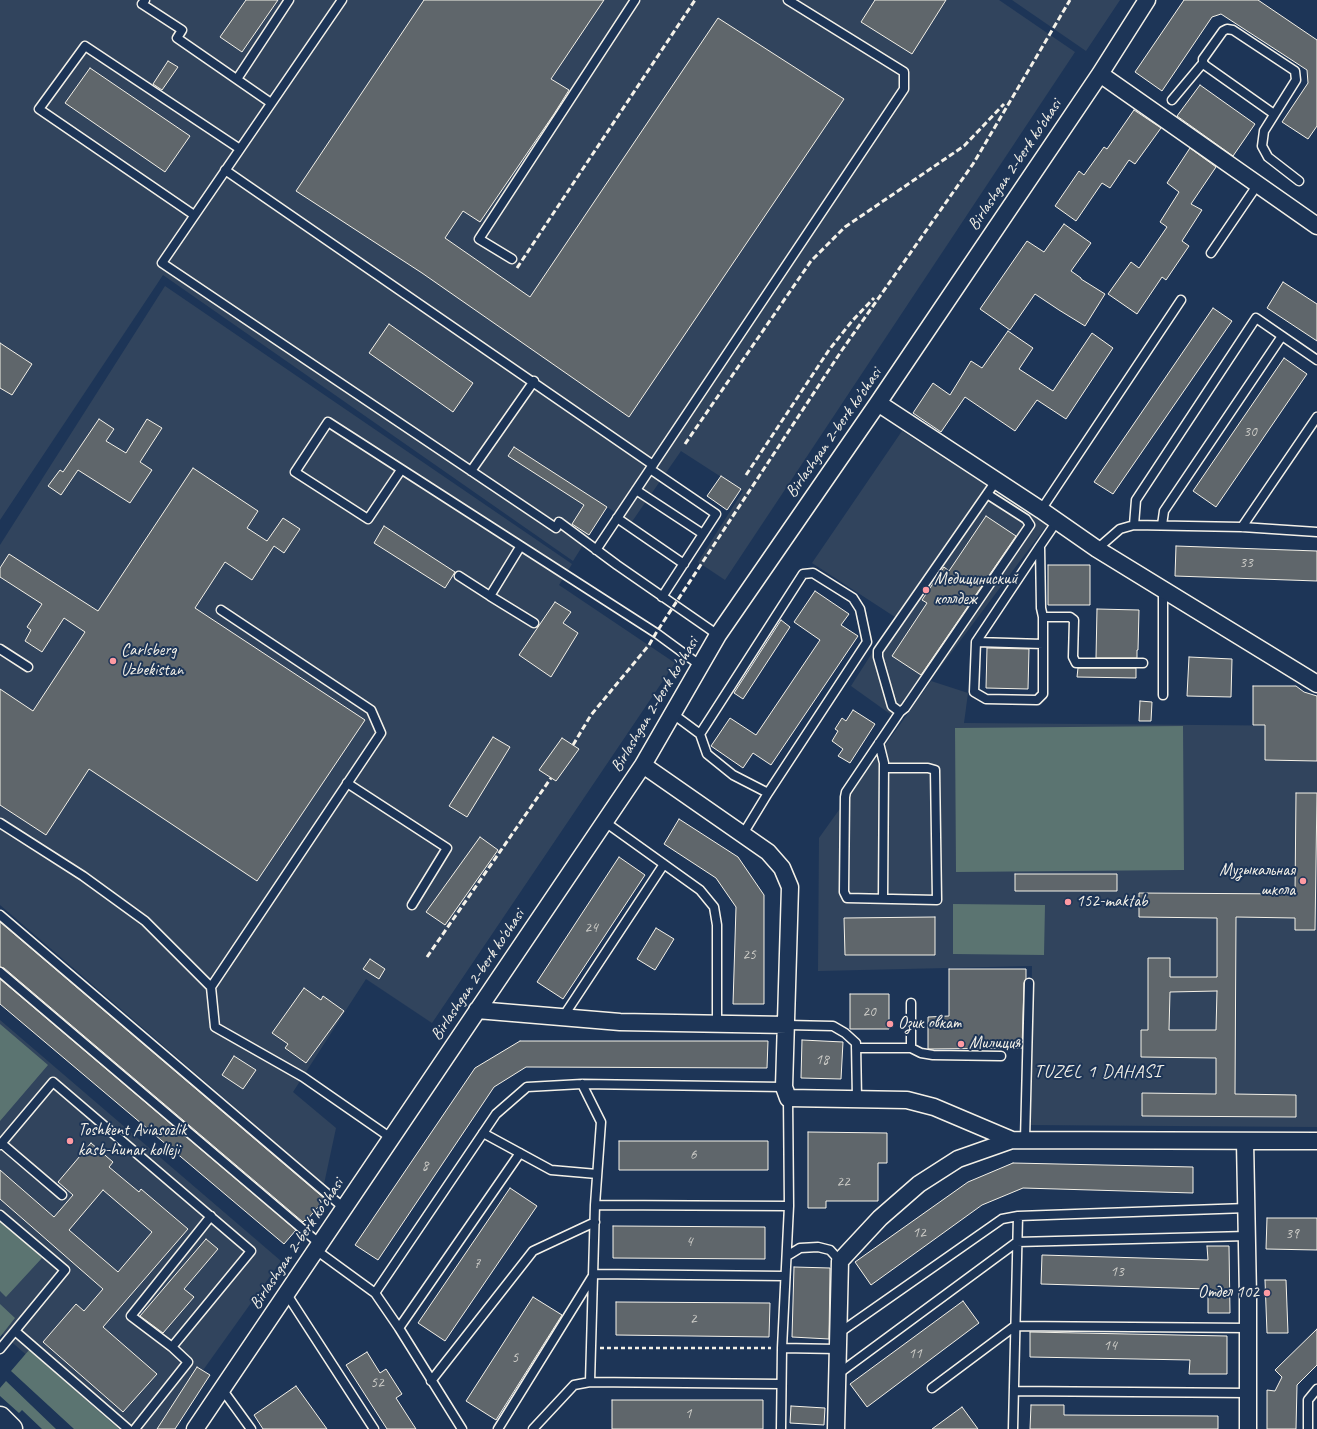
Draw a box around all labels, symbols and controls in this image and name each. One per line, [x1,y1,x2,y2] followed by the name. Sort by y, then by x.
[964,96,1066,234] street label: Birlashgan 2-berk ko'chasi
[782,364,886,502] street label: Birlashgan 2-berk ko'chasi
[1243,423,1257,441] house number: 30
[1239,554,1253,572] house number: 33
[934,570,1018,610] place label: Медициниский коллдеж
[921,585,931,595] marker: Медициниский коллдеж
[607,634,703,776] street label: Birlashgan 2-berk ko'chasi
[121,641,183,681] place label: Carlsberg Uzbekistan
[108,656,118,666] marker: Carlsberg Uzbekistan
[1219,861,1295,901] place label: Музыкальная школа
[1298,876,1308,886] marker: Музыкальная школа
[1076,892,1147,912] place label: 152-maktab
[1063,897,1073,907] marker: 152-maktab
[427,906,529,1044] street label: Birlashgan 2-berk ko'chasi
[584,919,598,937] house number: 24
[742,946,756,964] house number: 25
[862,1003,876,1021] house number: 20
[898,1014,961,1034] place label: Озик овкат
[885,1019,895,1029] marker: Озик овкат
[969,1034,1020,1054] place label: Милиция
[956,1039,966,1049] marker: Милиция
[815,1051,829,1069] house number: 18
[1034,1061,1162,1083] district label: TUZEL 1 DAHASI
[78,1121,187,1161] place label: Toshkent Aviasozlik kasb-hunar kolleji
[65,1136,75,1146] marker: Toshkent Aviasozlik kasb-hunar kolleji
[690,1146,696,1164] house number: 6
[422,1157,428,1175] house number: 8
[836,1173,850,1191] house number: 22
[246,1175,348,1313] street label: Birlashgan 2-berk ko'chasi
[912,1224,926,1242] house number: 12
[1285,1225,1299,1243] house number: 39
[686,1233,692,1251] house number: 4
[474,1255,480,1273] house number: 7
[1110,1263,1124,1281] house number: 13
[1198,1283,1259,1303] place label: Отдел 102
[1262,1288,1272,1298] marker: Отдел 102
[690,1310,696,1328] house number: 2
[1103,1337,1117,1355] house number: 14
[908,1345,922,1363] house number: 11
[512,1349,518,1367] house number: 5
[370,1374,384,1392] house number: 52
[685,1405,691,1423] house number: 1

